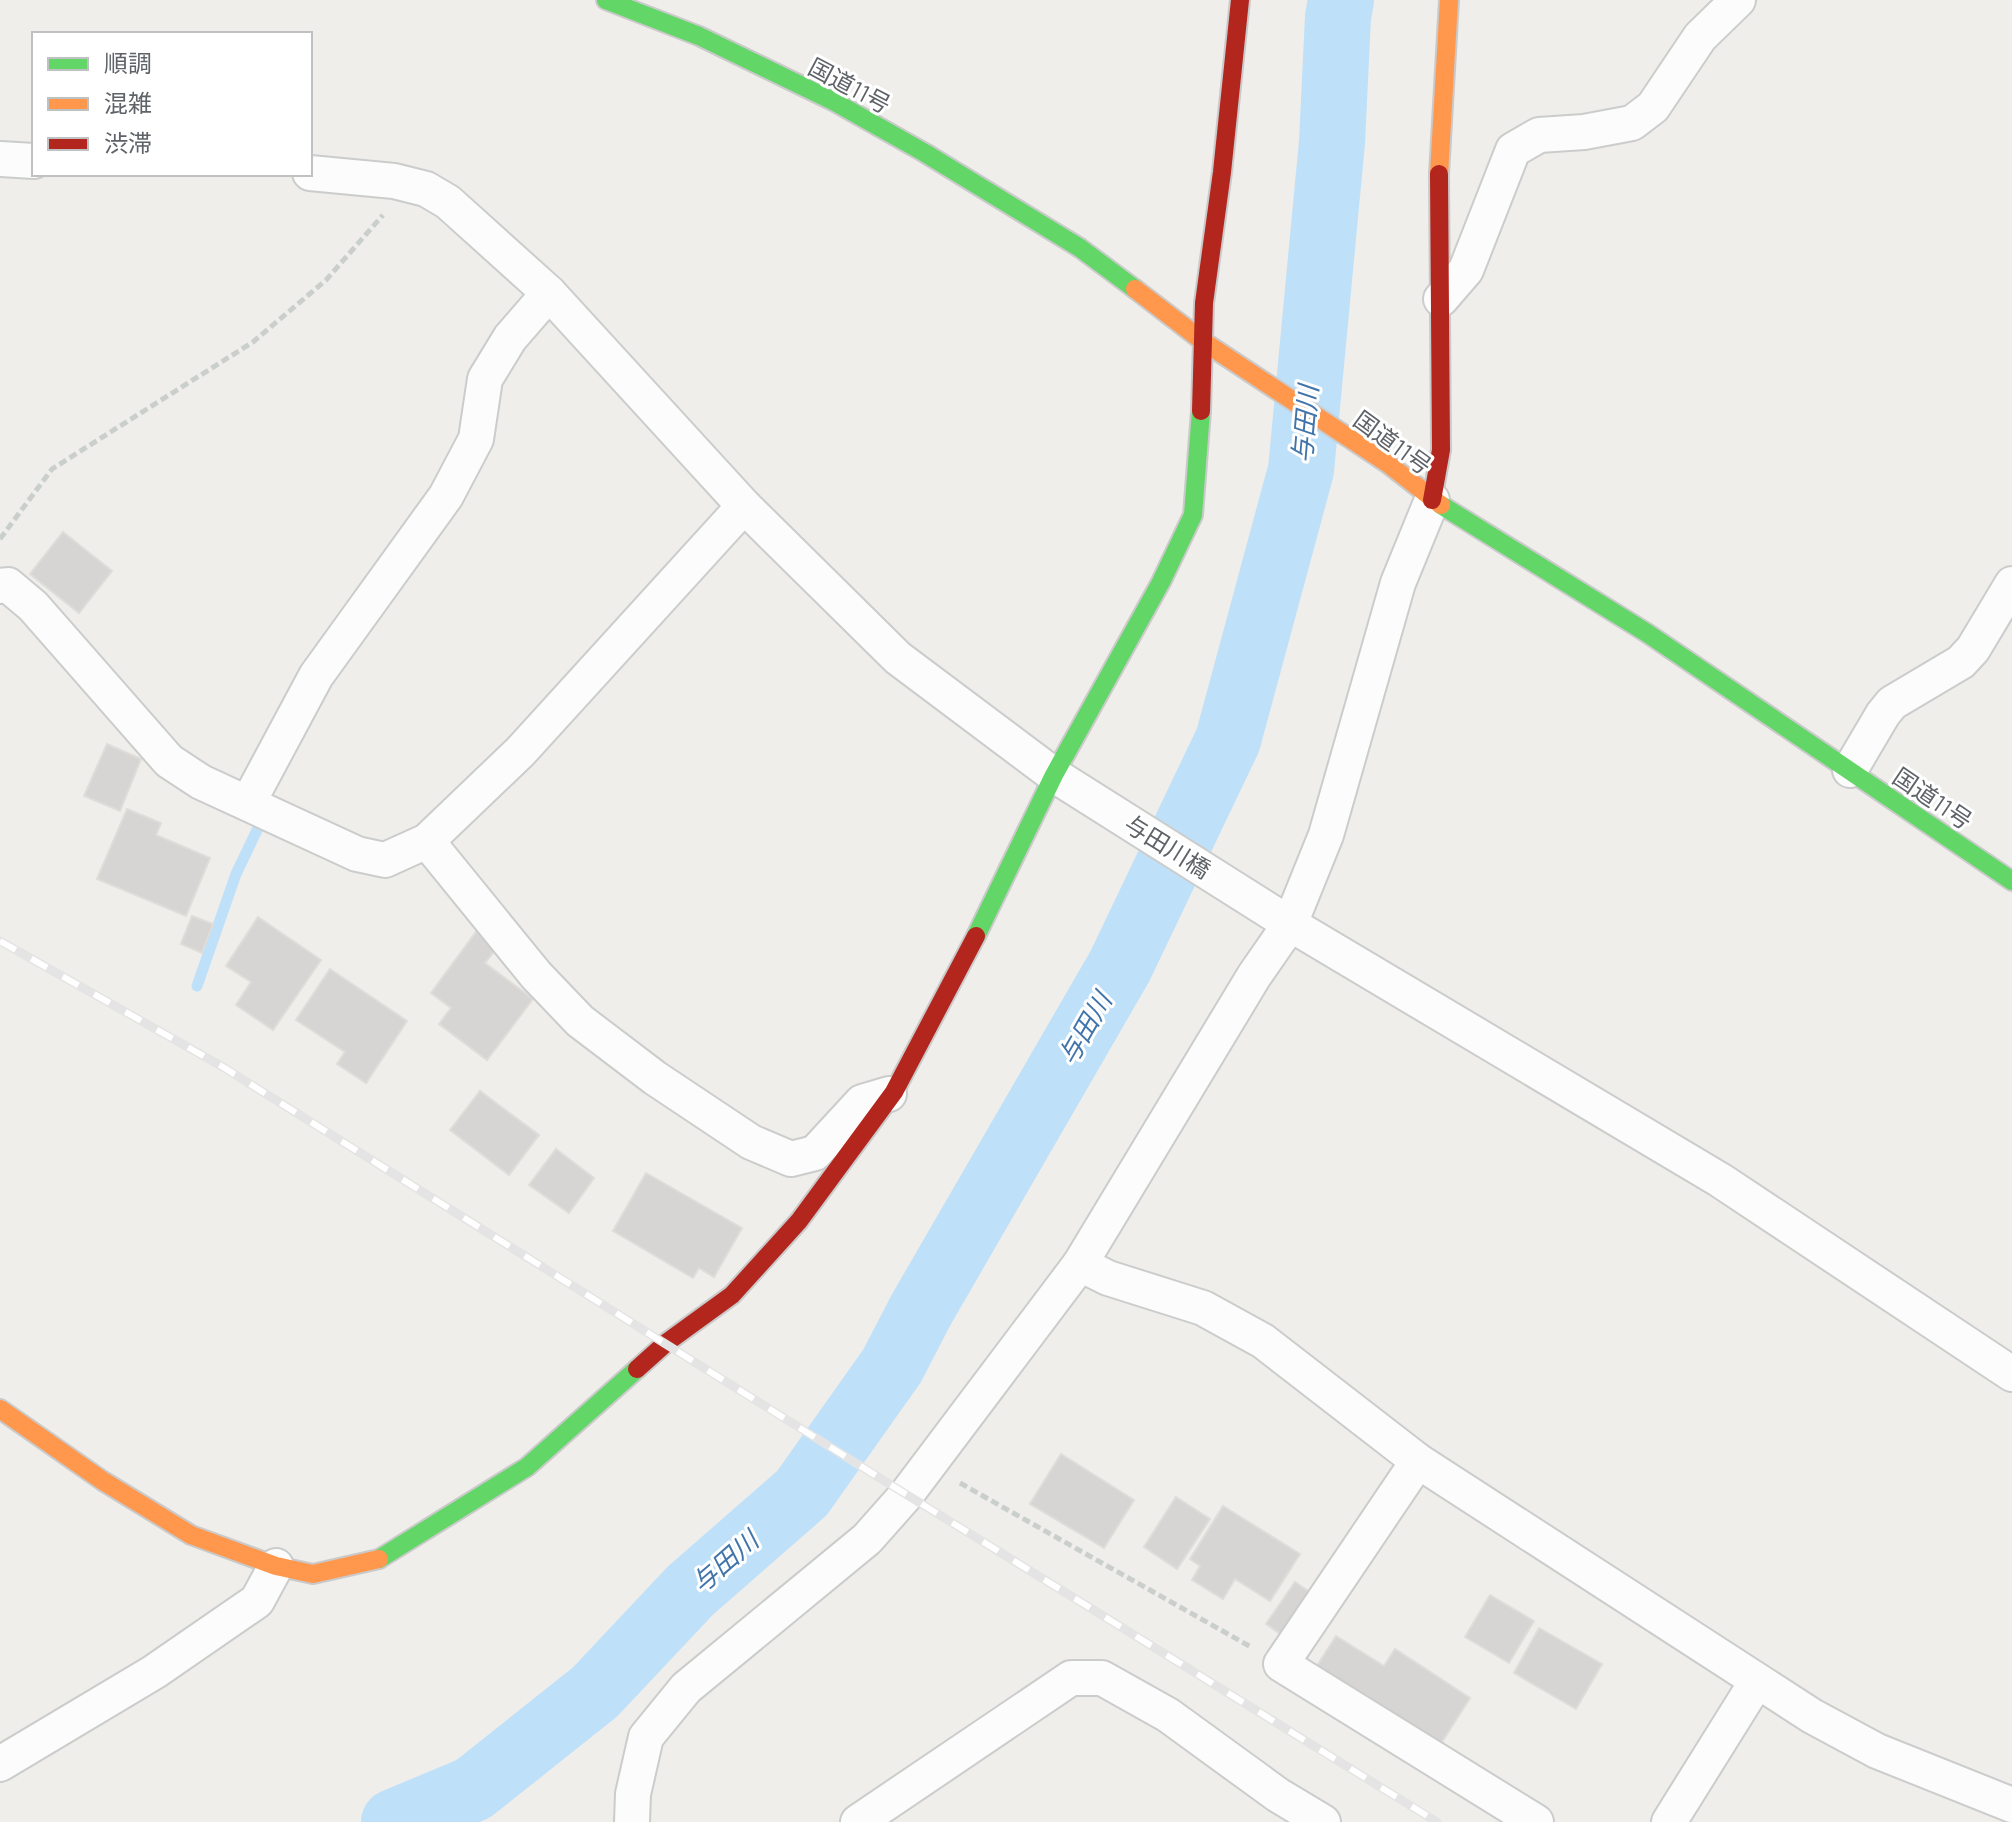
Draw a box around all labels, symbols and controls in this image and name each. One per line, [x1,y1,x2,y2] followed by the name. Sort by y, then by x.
[32,32,312,176] legend
[104,48,152,77] text: 順調
[804,51,896,119] street label: 国道11号
[104,88,152,117] text: 混雑
[104,128,152,157] text: 渋滞
[1285,381,1323,464] water label: 与田川
[1349,404,1437,480] street label: 国道11号
[1888,761,1978,835] street label: 国道11号
[1120,808,1216,884] street label: 与田川橋
[1051,984,1118,1070] water label: 与田川
[684,1522,766,1598] water label: 与田川

